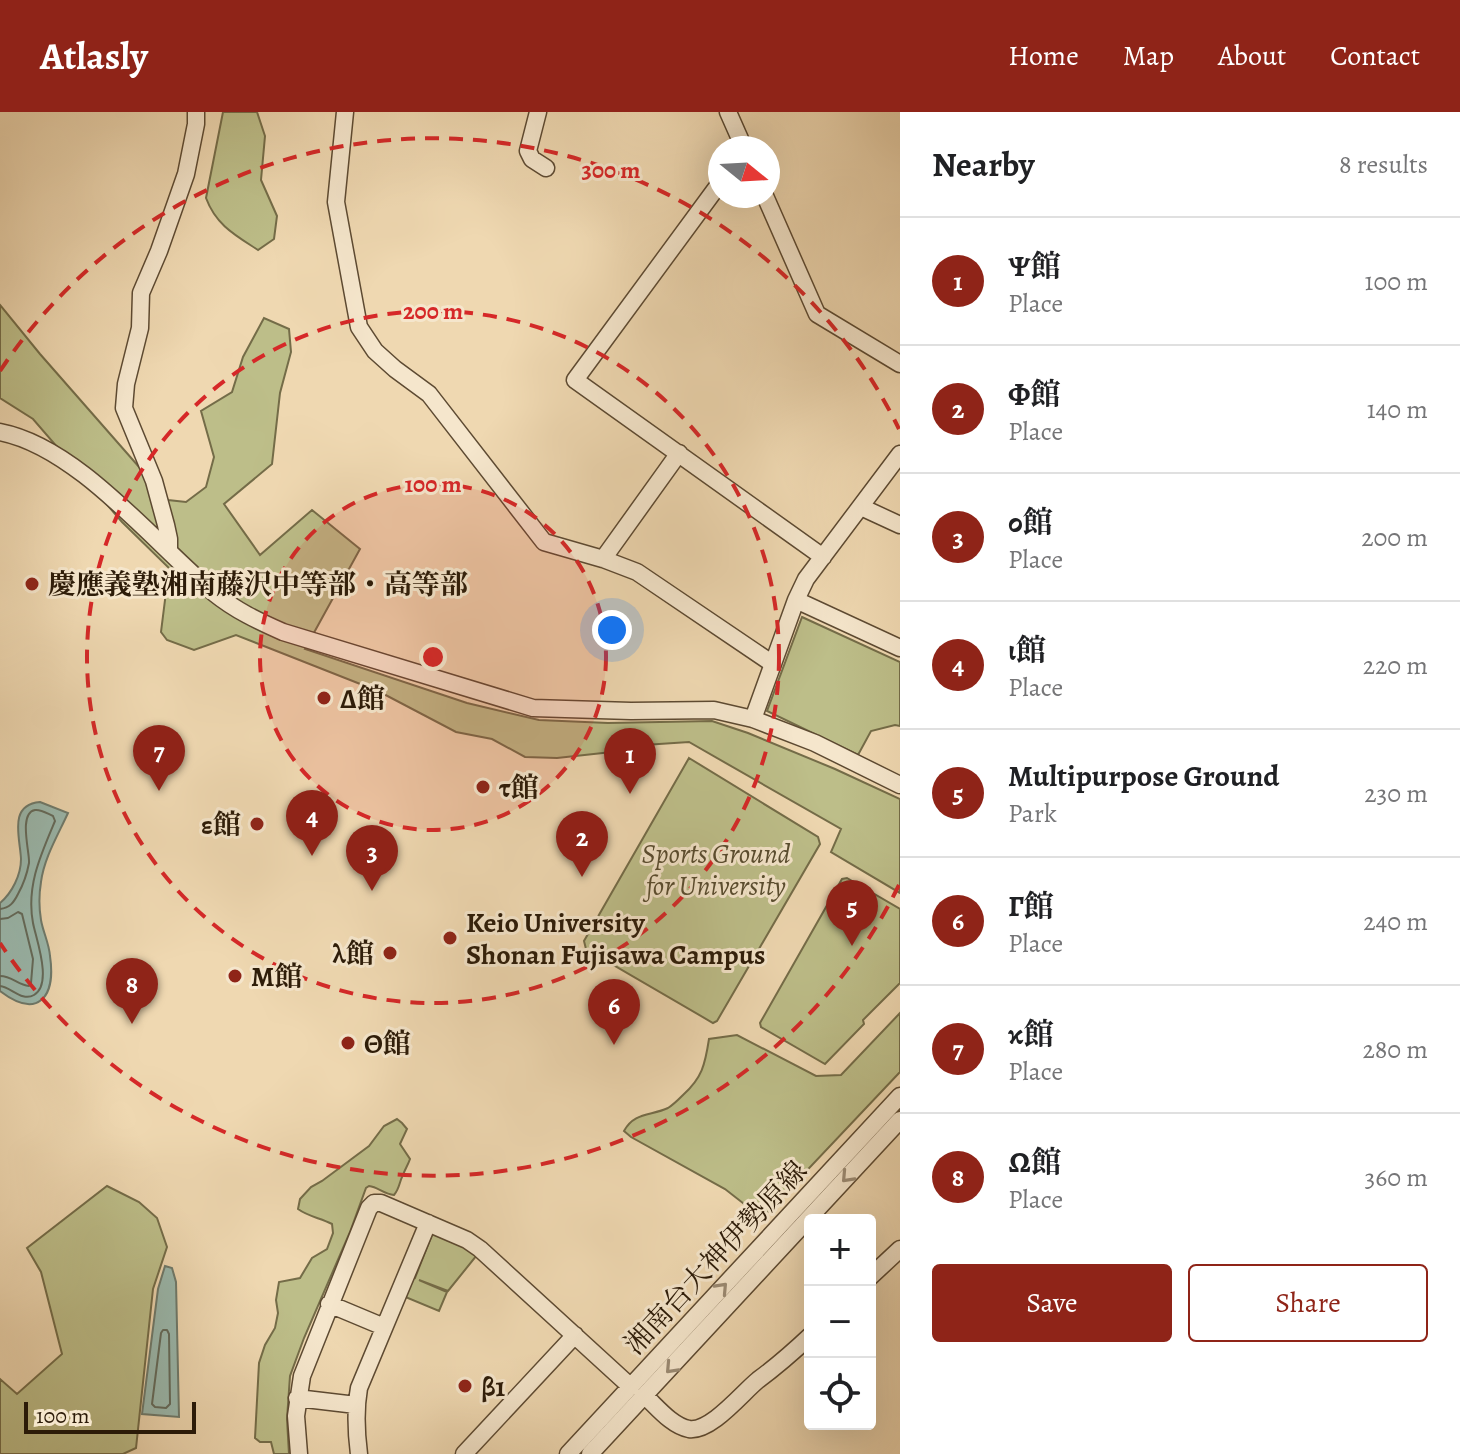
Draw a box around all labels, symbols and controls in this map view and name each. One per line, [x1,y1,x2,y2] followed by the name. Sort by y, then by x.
[40,30,148,82] text: Atlasly
[1008,37,1079,75] text: Home
[1123,37,1174,75] text: Map
[1218,37,1286,75] text: About
[1330,37,1420,75] text: Contact
[708,136,780,208] north arrow
[932,141,1035,188] text: Nearby
[1339,147,1428,182] text: 8 results
[582,154,640,186] text: 300 m
[1008,246,1061,286] text: Ψ館
[953,264,963,299] text: 1
[1365,264,1428,299] text: 100 m
[1008,286,1063,321] text: Place
[403,295,463,327] text: 200 m
[1008,374,1060,414] text: Φ館
[952,392,964,427] text: 2
[1367,392,1428,427] text: 140 m
[1008,414,1063,449] text: Place
[404,468,462,500] text: 100 m
[1008,502,1053,542] text: ο館
[952,520,964,555] text: 3
[1361,520,1428,555] text: 200 m
[1008,542,1063,577] text: Place
[48,566,468,604] place label: 慶應義塾湘南藤沢中等部・高等部
[23,575,41,593] marker: 慶應義塾湘南藤沢中等部・高等部
[592,610,632,650] your location
[1008,630,1046,670] text: ι館
[419,643,447,671] centre of rings
[952,648,964,683] text: 4
[1363,648,1428,683] text: 220 m
[1008,670,1063,705] text: Place
[340,680,385,718] place label: Δ館
[315,689,333,707] marker: Δ館
[133,725,185,791] pin: 7
[604,728,656,794] pin: 1
[1008,756,1279,796] text: Multipurpose Ground
[498,769,539,807] place label: τ館
[952,776,964,811] text: 5
[1364,776,1428,811] text: 230 m
[474,778,492,796] marker: τ館
[286,790,338,856] pin: 4
[1008,796,1057,831] text: Park
[201,806,241,844] place label: ε館
[556,811,608,877] pin: 2
[248,815,266,833] marker: ε館
[346,825,398,891] pin: 3
[641,835,791,905] park label: Sports Ground for University
[826,880,878,946] pin: 5
[1008,886,1054,926] text: Γ館
[466,904,765,974] place label: Keio University Shonan Fujisawa Campus
[952,904,964,939] text: 6
[1363,904,1428,939] text: 240 m
[1008,926,1063,961] text: Place
[441,929,459,947] marker: Keio University Shonan Fujisawa Campus
[332,935,374,973] place label: λ館
[381,944,399,962] marker: λ館
[106,958,158,1024] pin: 8
[251,958,303,996] place label: Μ館
[226,967,244,985] marker: Μ館
[588,979,640,1045] pin: 6
[1008,1014,1054,1054] text: κ館
[364,1025,411,1063] place label: Θ館
[952,1032,964,1067] text: 7
[1362,1032,1428,1067] text: 280 m
[339,1034,357,1052] marker: Θ館
[1008,1054,1063,1089] text: Place
[1008,1142,1061,1182] text: Ω館
[616,1153,816,1363] street label: 湘南台大神伊勢原線
[952,1160,964,1195] text: 8
[1365,1160,1428,1195] text: 360 m
[842,1168,857,1182] one-way arrow
[1008,1182,1063,1217] text: Place
[804,1214,876,1430] map controls
[804,1214,876,1286] button: +
[932,1264,1172,1342] button: Save
[1188,1264,1428,1342] button: Share
[712,1283,726,1298] one-way arrow
[804,1286,876,1358] button: −
[804,1358,876,1430] button: locate
[665,1359,680,1373] one-way arrow
[481,1368,505,1406] place label: β1
[456,1377,474,1395] marker: β1
[24,1398,196,1434] scale bar
[36,1401,90,1431] text: 100 m

